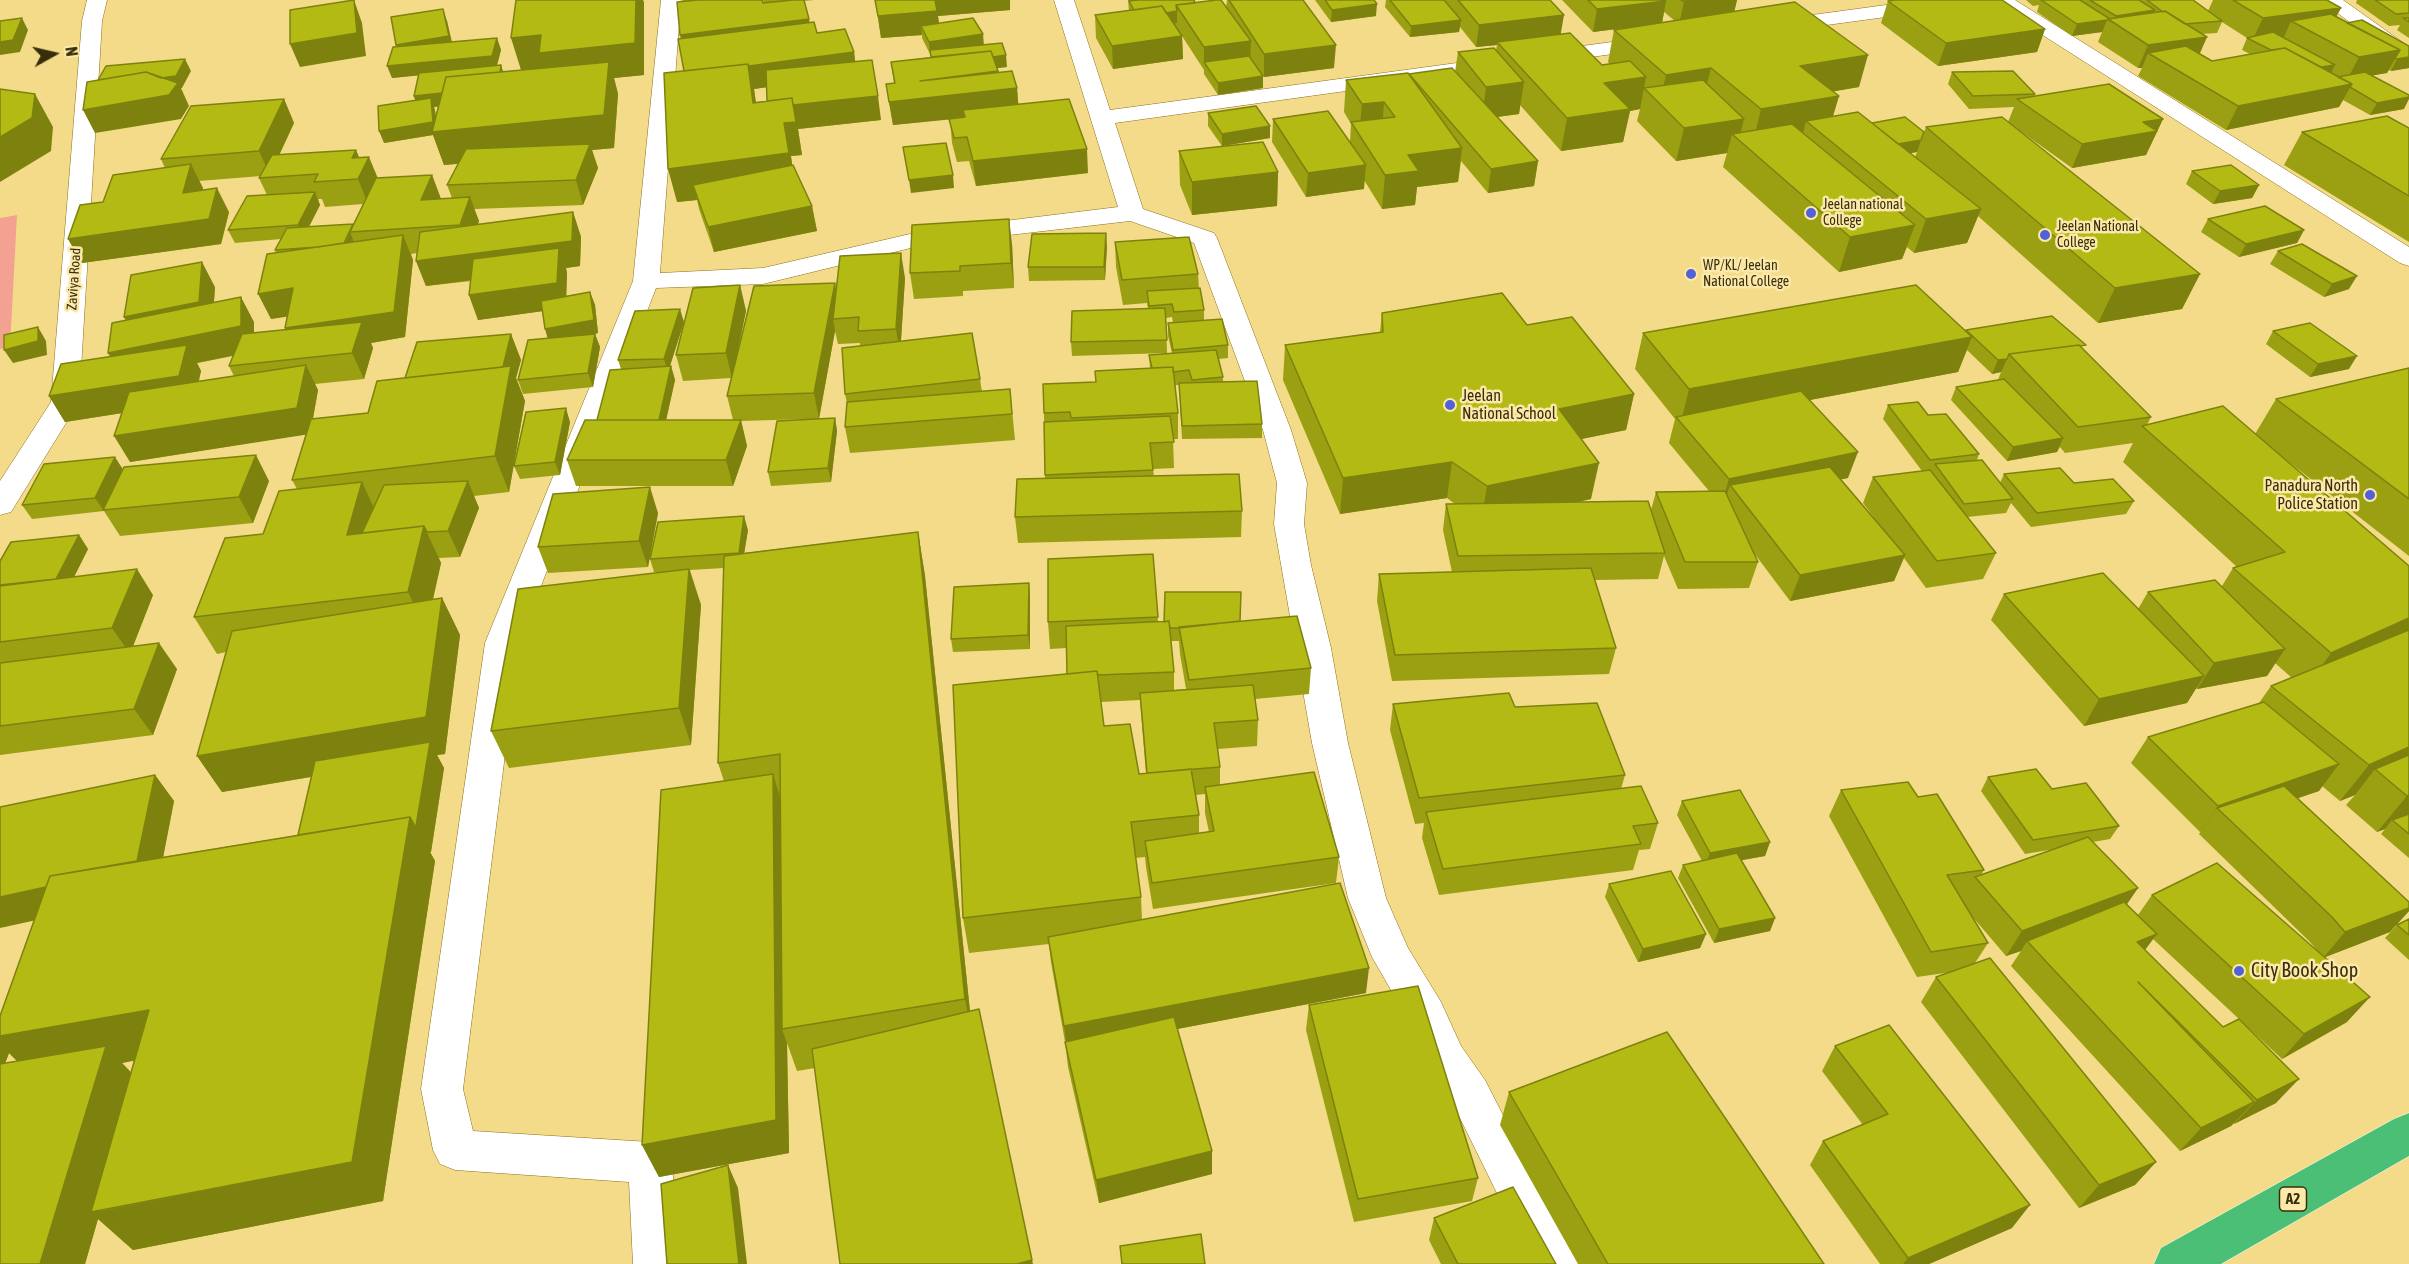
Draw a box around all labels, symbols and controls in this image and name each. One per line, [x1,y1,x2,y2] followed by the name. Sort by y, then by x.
[24,24,84,84] north arrow
[62,46,81,57] text: N
[1823,197,1903,230] place label: Jeelan national College
[1804,206,1818,220] marker: Jeelan national College
[2057,219,2139,252] place label: Jeelan National College
[2038,228,2052,242] marker: Jeelan National College
[63,247,85,311] street label: Zaviya Road
[1703,258,1789,290] place label: WP/KL/ Jeelan National College
[1684,267,1698,281] marker: WP/KL/ Jeelan National College
[1462,386,1556,424] place label: Jeelan National School
[1443,398,1457,412] marker: Jeelan National School
[2265,476,2358,514] place label: Panadura North Police Station
[2363,488,2377,502] marker: Panadura North Police Station
[2251,959,2358,983] place label: City Book Shop
[2232,964,2246,978] marker: City Book Shop
[2280,1187,2306,1211] road number: A2

